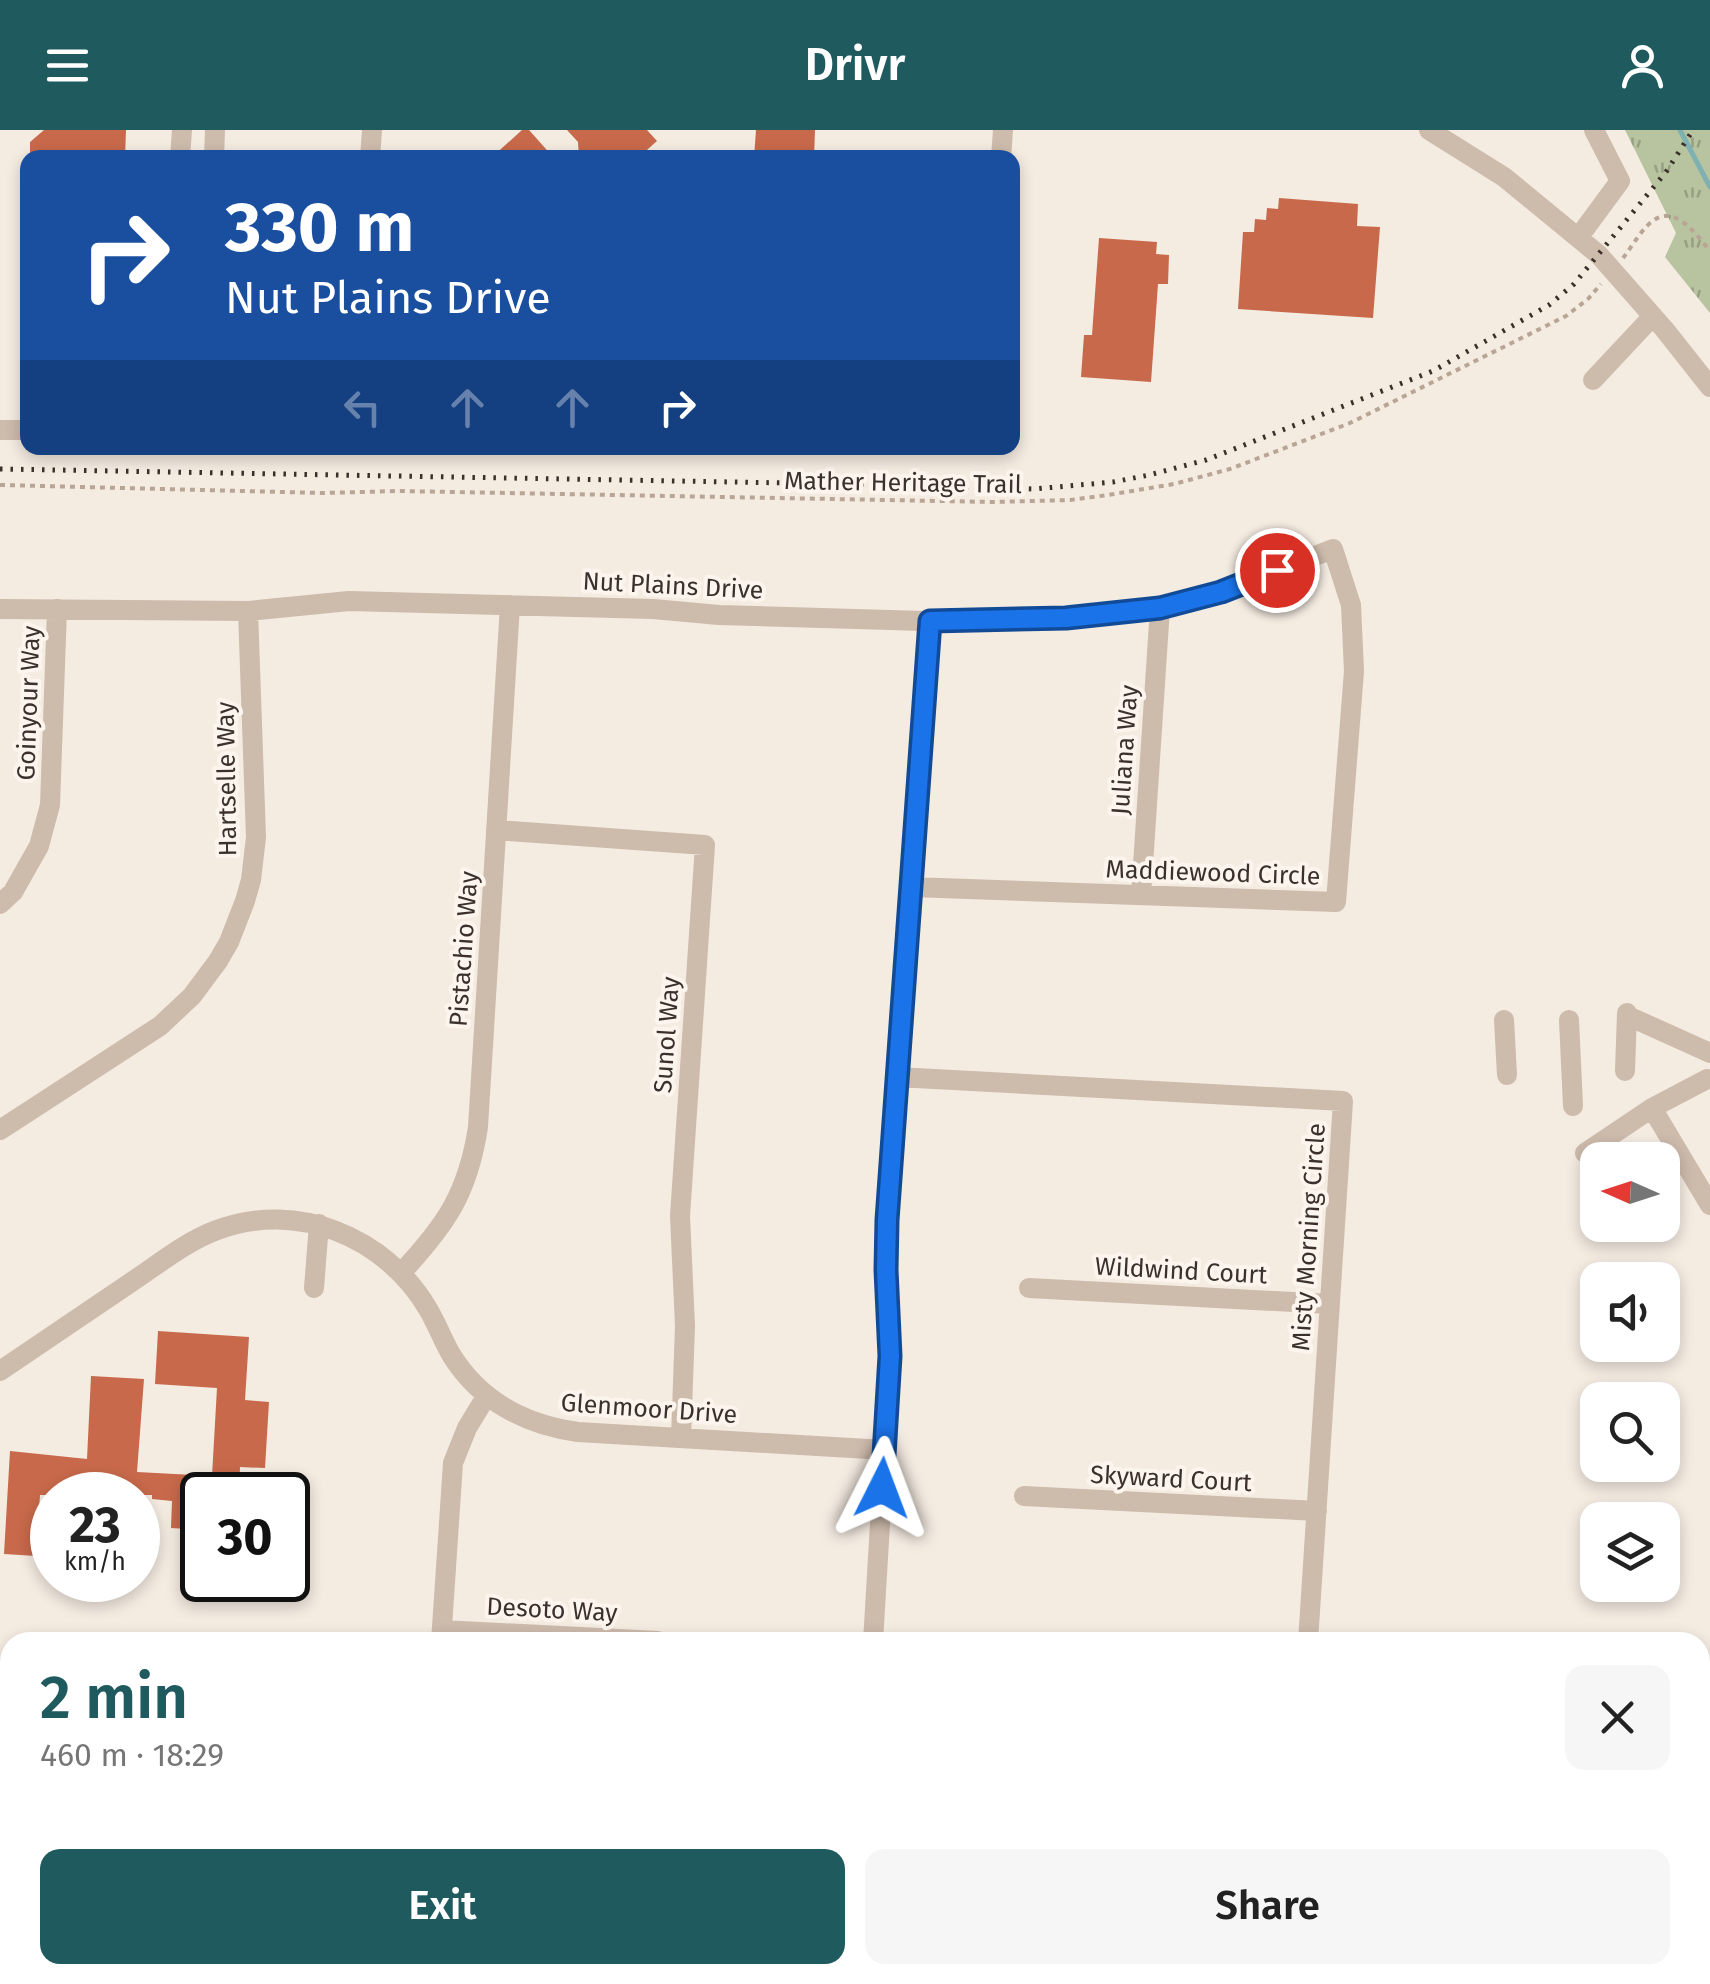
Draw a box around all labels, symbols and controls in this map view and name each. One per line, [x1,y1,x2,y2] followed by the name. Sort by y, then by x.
[40,38,95,93] icon: menu
[805,38,905,92] text: Drivr
[1615,38,1670,93] icon: person
[225,186,415,270] text: 330 m
[60,190,190,320] icon: right
[225,271,551,325] text: Nut Plains Drive
[335,380,390,435] icon: left
[440,380,495,435] icon: ahead
[545,380,600,435] icon: ahead
[650,380,705,435] icon: right
[784,466,1022,500] street label: Mather Heritage Trail
[1235,528,1320,613] pin
[1250,543,1305,598] icon: arrive
[582,566,764,606] street label: Nut Plains Drive
[11,624,47,781] street label: Goinyour Way
[1105,683,1145,816] street label: Juliana Way
[211,701,243,857] street label: Hartselle Way
[1105,854,1321,892] street label: Maddiewood Circle
[444,869,484,1028] street label: Pistachio Way
[648,975,686,1094] street label: Sunol Way
[1286,1122,1332,1352] street label: Misty Morning Circle
[1580,1142,1680,1242] north arrow
[1580,1142,1680,1602] map controls
[1094,1252,1269,1291] street label: Wildwind Court
[1580,1262,1680,1362] button: sound
[1580,1382,1680,1482] button: search
[560,1388,738,1430] street label: Glenmoor Drive
[830,1436,934,1540] position arrow
[1089,1460,1254,1498] street label: Skyward Court
[180,1472,310,1602] speed limit sign: 30
[69,1495,121,1555] text: 23
[1580,1502,1680,1602] button: layers
[64,1547,126,1577] text: km/h
[486,1592,619,1628] street label: Desoto Way
[40,1662,188,1734] text: 2 min
[1565,1665,1670,1770] button: close
[40,1736,224,1774] text: 460 m · 18:29
[40,1849,845,1964] button: Exit
[865,1849,1670,1964] button: Share

